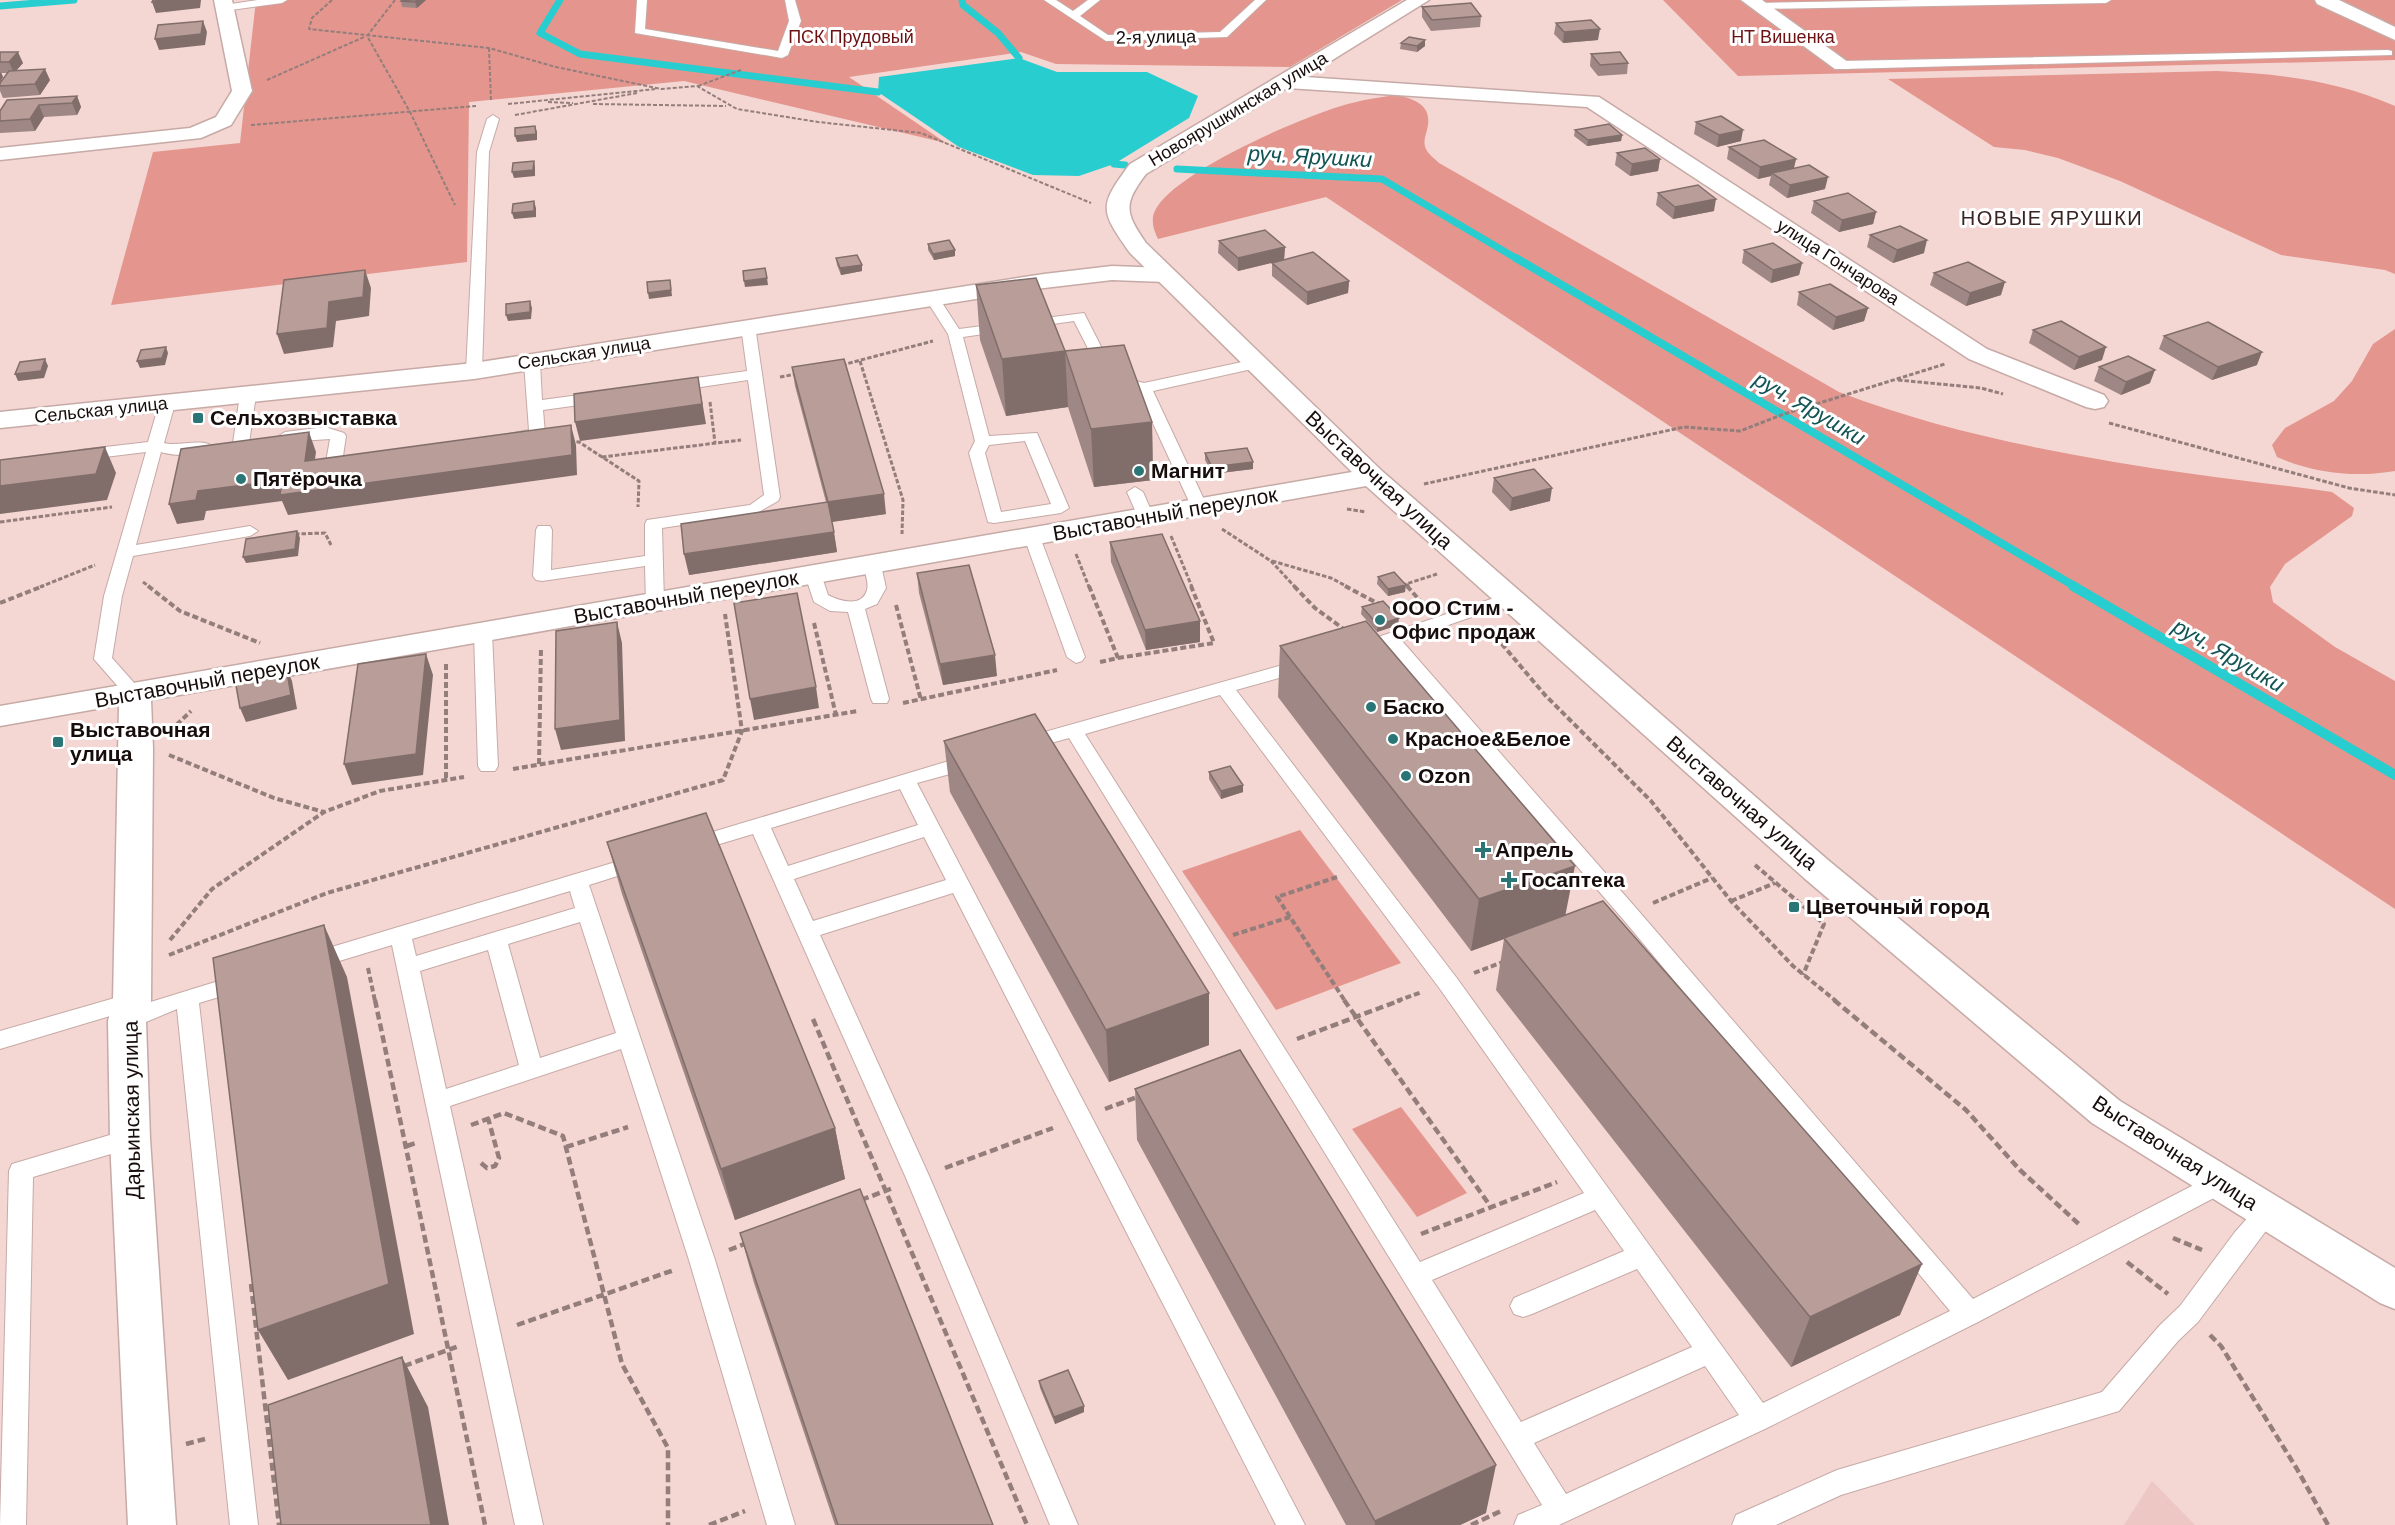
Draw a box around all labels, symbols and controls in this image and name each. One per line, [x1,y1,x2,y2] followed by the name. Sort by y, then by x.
[1116,26,1197,48] street label: 2-я улица
[788,27,914,47] park label: ПСК Прудовый
[1731,27,1836,47] park label: НТ Вишенка
[1145,47,1332,170] street label: Новоярушкинская улица
[1246,141,1373,172] water label: руч. Ярушки
[1961,207,2143,229] district label: НОВЫЕ ЯРУШКИ
[1773,215,1904,310] street label: улица Гончарова
[516,333,653,373] street label: Сельская улица
[1749,366,1870,450] water label: руч. Ярушки
[33,393,170,427] street label: Сельская улица
[210,406,397,429] place label: Сельхозвыставка
[1301,406,1458,554] street label: Выставочная улица
[191,411,205,425] marker: Сельхозвыставка
[1151,459,1225,482] place label: Магнит
[1132,464,1146,478] marker: Магнит
[253,467,362,490] place label: Пятёрочка
[234,472,248,486] marker: Пятёрочка
[1051,482,1280,545] street label: Выставочный переулок
[572,565,801,628] street label: Выставочный переулок
[1392,596,1536,643] place label: ООО Стим - Офис продаж
[1373,613,1387,627] marker: ООО Стим - Офис продаж
[2168,613,2289,697] water label: руч. Ярушки
[93,649,322,712] street label: Выставочный переулок
[1383,695,1445,718] place label: Баско
[1364,700,1378,714] marker: Баско
[70,718,211,765] place label: Выставочная улица
[1405,727,1571,750] place label: Красное&Белое
[1662,731,1823,874] street label: Выставочная улица
[1386,732,1400,746] marker: Красное&Белое
[51,735,65,749] marker: Выставочная улица
[1418,764,1471,787] place label: Ozon
[1399,769,1413,783] marker: Ozon
[1495,838,1574,861] place label: Апрель
[1476,843,1490,857] marker: Апрель
[1521,868,1625,891] place label: Госаптека
[1502,873,1516,887] marker: Госаптека
[1806,895,1989,918] place label: Цветочный город
[1787,900,1801,914] marker: Цветочный город
[118,1020,145,1200] street label: Дарьинская улица
[2089,1091,2262,1215] street label: Выставочная улица

